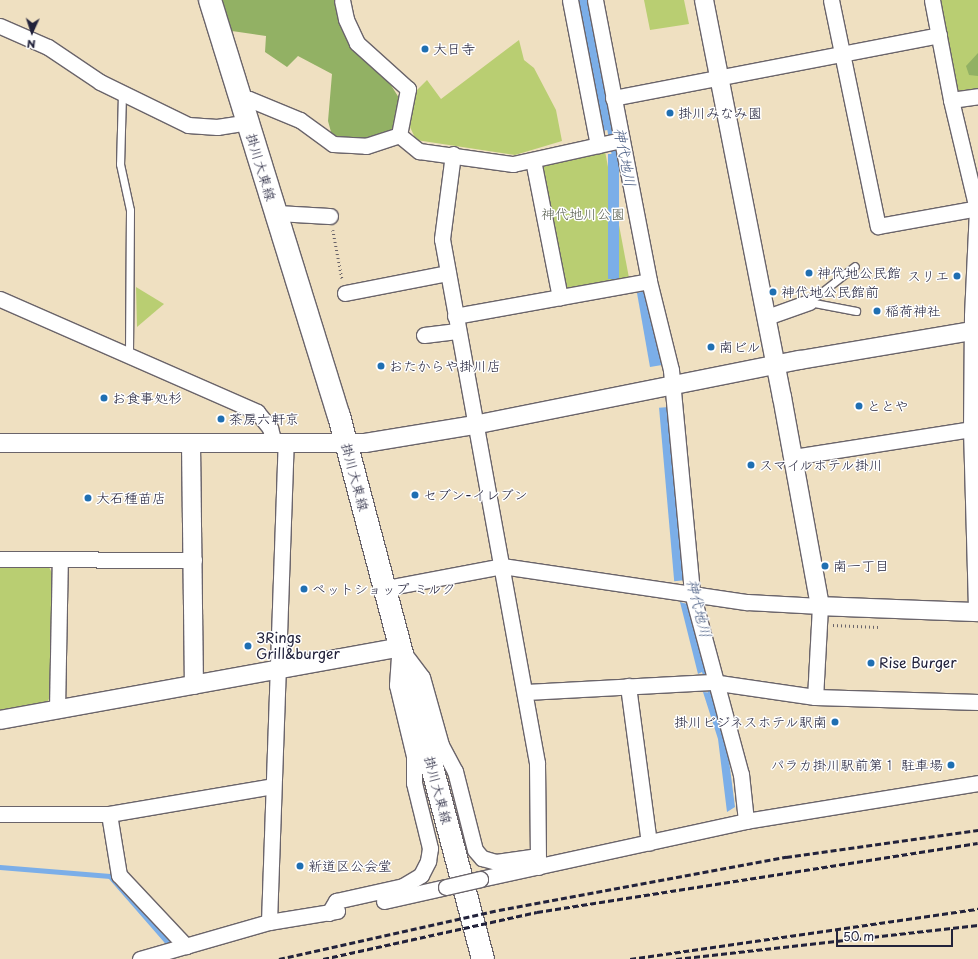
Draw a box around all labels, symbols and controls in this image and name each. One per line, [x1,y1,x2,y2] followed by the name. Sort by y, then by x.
[12,12,52,52] north arrow
[27,36,36,53] text: N
[433,41,475,57] place label: 大日寺
[420,44,430,54] marker: 大日寺
[678,105,762,121] place label: 掛川みなみ園
[665,108,675,118] marker: 掛川みなみ園
[611,126,641,188] water label: 神代地川
[243,131,279,203] street label: 掛川大東線
[541,206,625,222] park label: 神代地川公園
[817,265,901,281] place label: 神代地公民館
[804,268,814,278] marker: 神代地公民館
[907,268,949,284] place label: スリエ
[952,271,962,281] marker: スリエ
[781,284,879,300] place label: 神代地公民館前
[768,287,778,297] marker: 神代地公民館前
[885,303,941,319] place label: 稲荷神社
[872,306,882,316] marker: 稲荷神社
[719,339,761,355] place label: 南ビル
[706,342,716,352] marker: 南ビル
[389,358,501,374] place label: おたからや掛川店
[376,361,386,371] marker: おたからや掛川店
[112,390,182,406] place label: お食事処杉
[99,393,109,403] marker: お食事処杉
[867,398,909,414] place label: ととや
[854,401,864,411] marker: ととや
[229,411,299,427] place label: 茶房六軒京
[216,414,226,424] marker: 茶房六軒京
[338,441,372,513] street label: 掛川大東線
[759,457,885,473] place label: スマイルホテル掛川
[746,460,756,470] marker: スマイルホテル掛川
[423,487,528,503] place label: セブン-イレブン
[96,490,166,506] place label: 大石種苗店
[410,490,420,500] marker: セブン-イレブン
[83,493,93,503] marker: 大石種苗店
[833,558,889,574] place label: 南一丁目
[820,561,830,571] marker: 南一丁目
[684,577,716,639] water label: 神代地川
[312,581,457,597] place label: ペットショップ ミルク
[299,584,309,594] marker: ペットショップ ミルク
[256,630,340,662] place label: 3Rings Grill&burger
[243,641,253,651] marker: 3Rings Grill&burger
[879,655,957,671] place label: Rise Burger
[866,658,876,668] marker: Rise Burger
[673,714,827,730] place label: 掛川ビジネスホテル駅南
[830,717,840,727] marker: 掛川ビジネスホテル駅南
[421,754,455,826] street label: 掛川大東線
[770,757,943,773] place label: パラカ掛川駅前第１ 駐車場
[946,760,956,770] marker: パラカ掛川駅前第１ 駐車場
[308,858,392,874] place label: 新道区公会堂
[295,861,305,871] marker: 新道区公会堂
[838,921,955,947] scale bar
[843,927,874,945] text: 50 m

